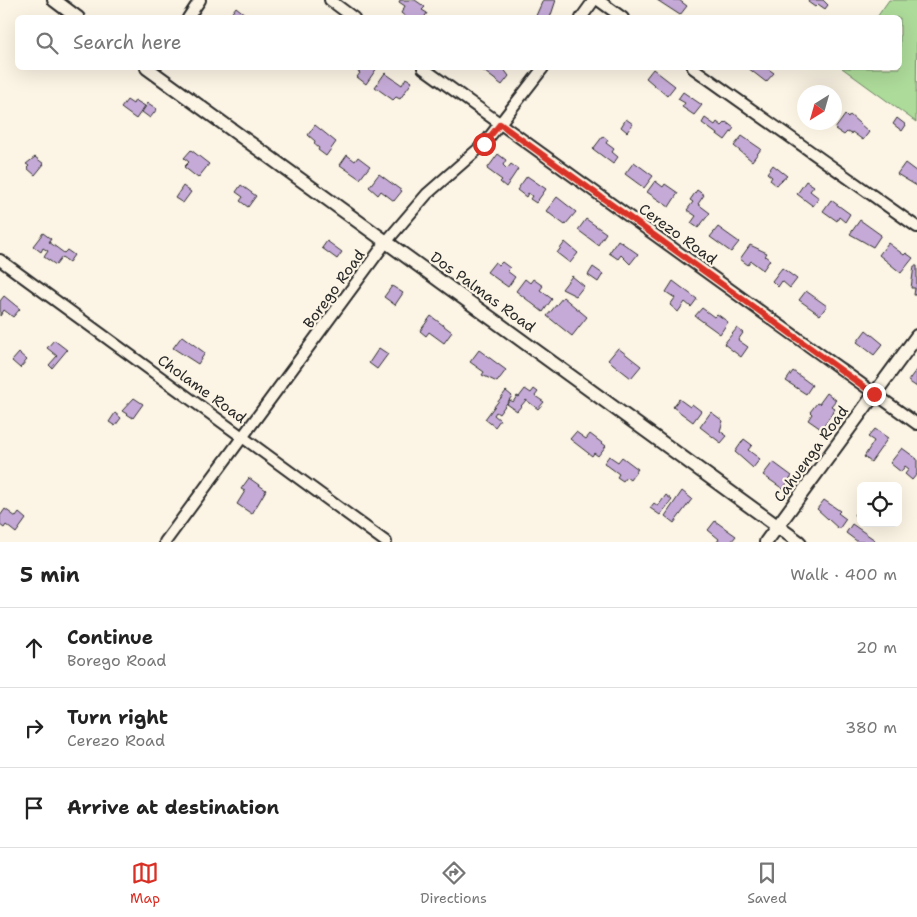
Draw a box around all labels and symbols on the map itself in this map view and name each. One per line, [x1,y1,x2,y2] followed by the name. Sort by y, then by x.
[797,85,842,130] north arrow
[473,133,496,156] route start
[635,199,721,269] street label: Cerezo Road
[299,245,370,333] street label: Borego Road
[426,247,540,337] street label: Dos Palmas Road
[154,350,251,428] street label: Cholame Road
[863,383,886,406] route end
[769,401,853,506] street label: Cahuenga Road

